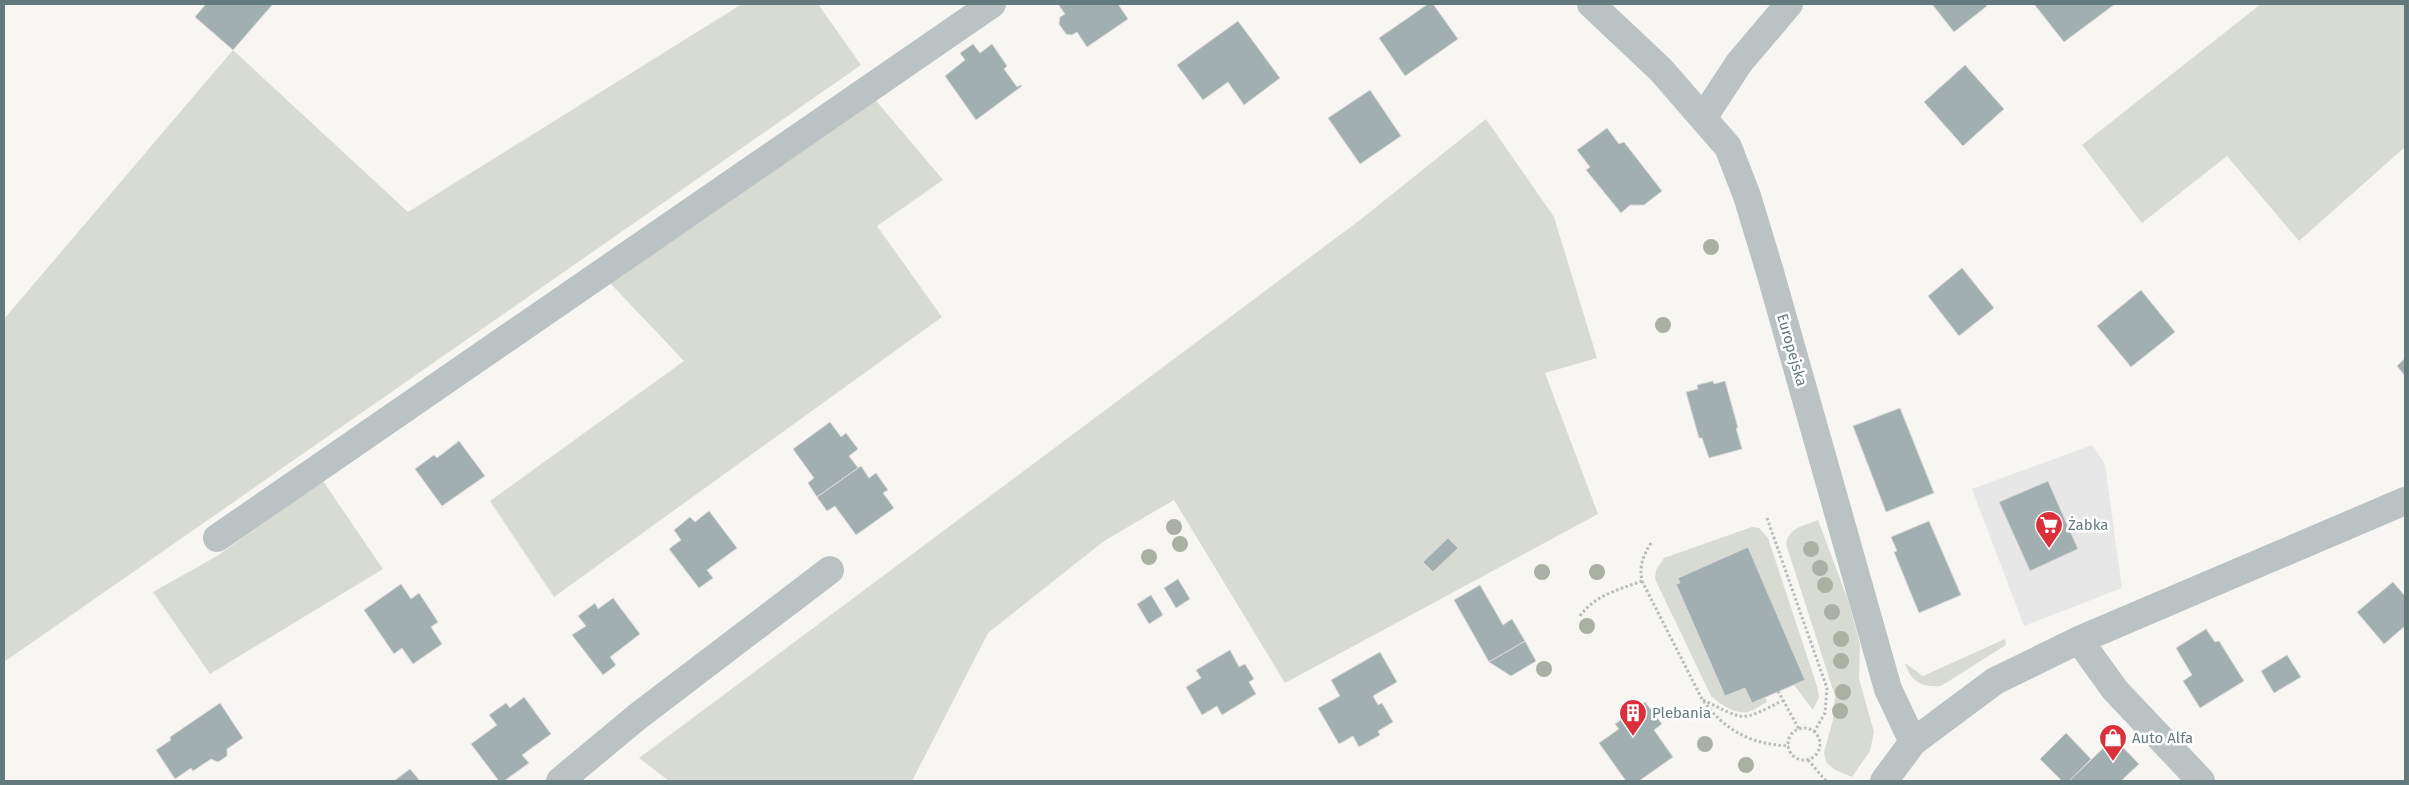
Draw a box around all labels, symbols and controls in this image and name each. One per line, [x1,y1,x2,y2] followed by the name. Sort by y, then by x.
[1773,312,1811,388] street label: Europejska
[2034,510,2064,549] supermarket icon: Żabka
[2068,516,2108,534] place label: Żabka
[1618,698,1648,737] building icon: Plebania
[1652,704,1711,722] place label: Plebania
[2098,723,2128,762] shop icon: Auto Alfa
[2132,729,2193,747] place label: Auto Alfa

